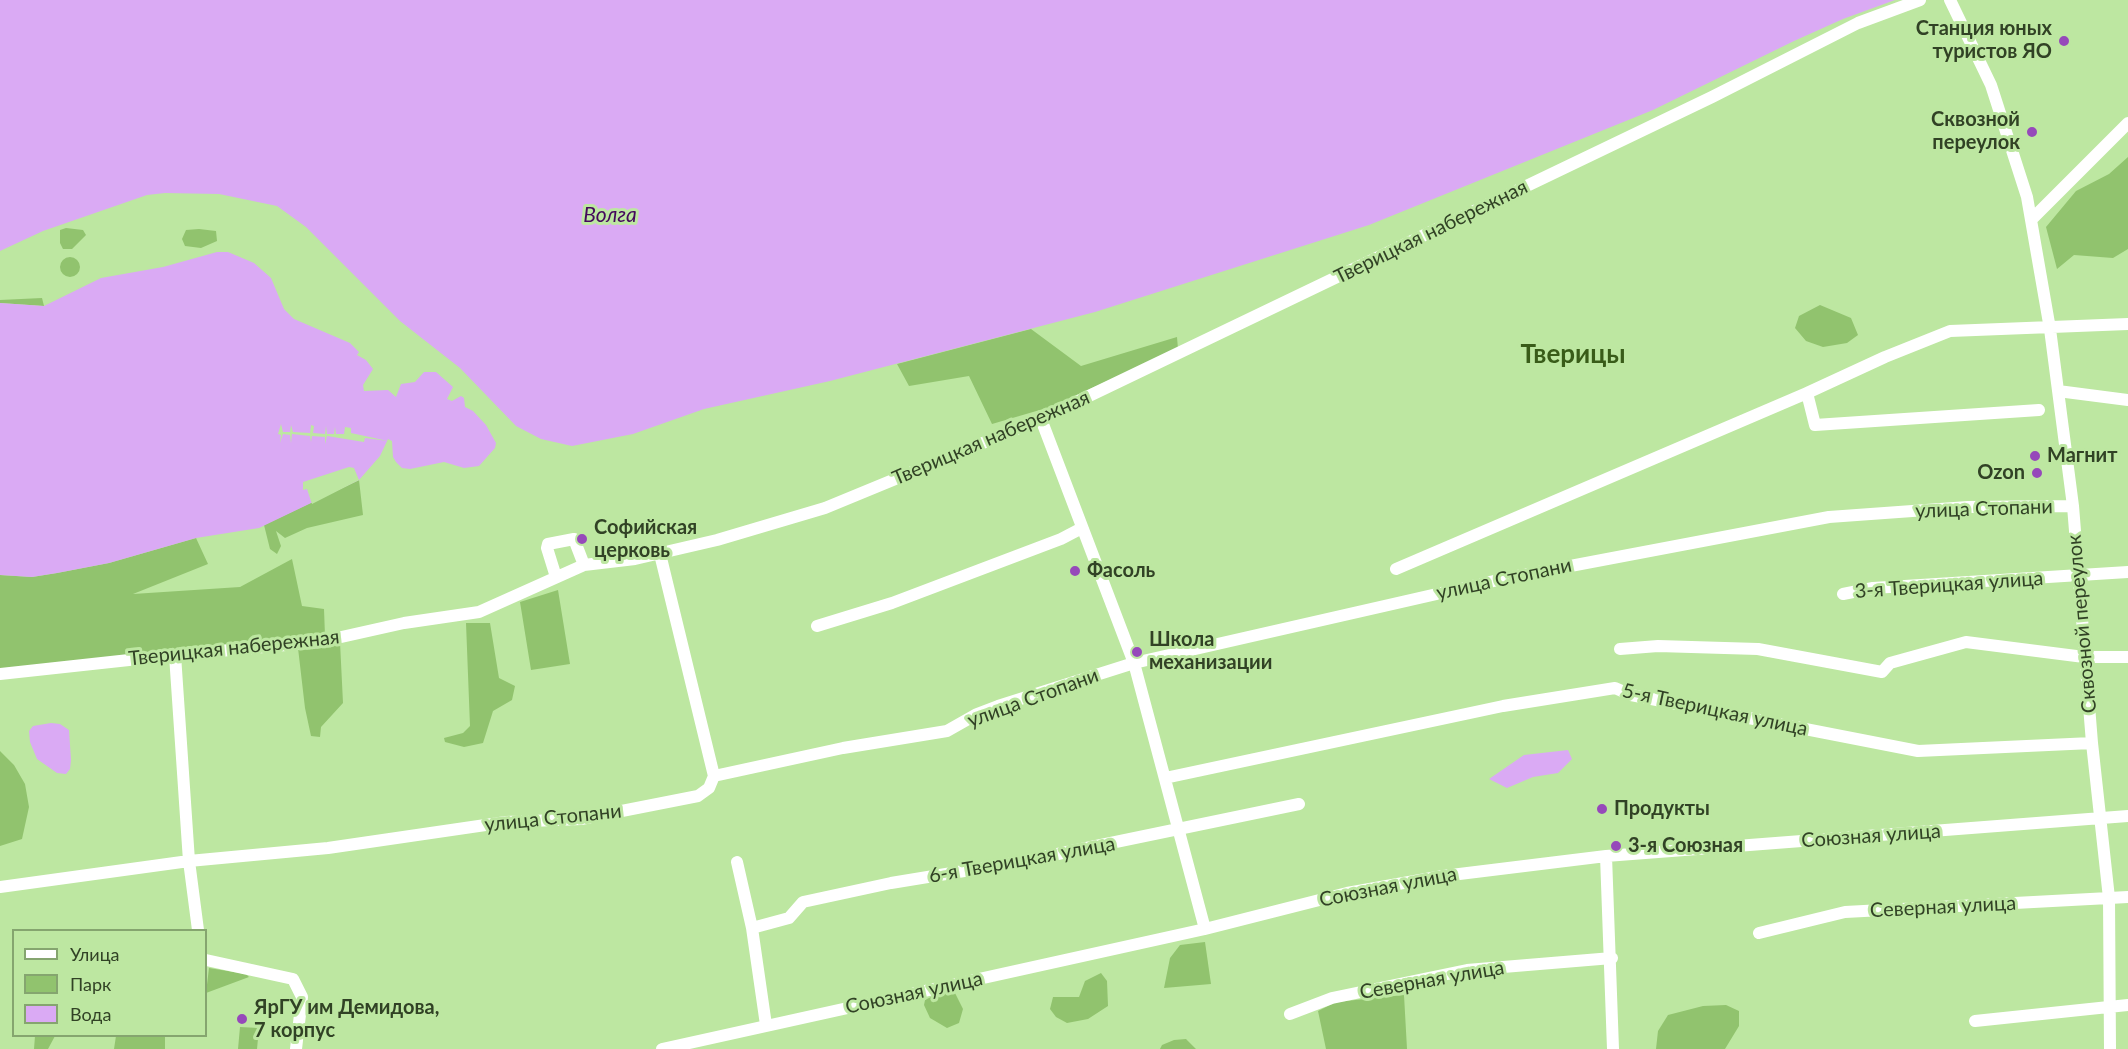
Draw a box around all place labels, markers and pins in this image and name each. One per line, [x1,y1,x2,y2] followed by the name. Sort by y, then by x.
[1916,17,2052,64] place label: Станция юных туристов ЯО
[2057,34,2071,48] marker: Станция юных туристов ЯО
[1931,108,2020,155] place label: Сквозной переулок
[2025,125,2039,139] marker: Сквозной переулок
[2047,444,2118,468] place label: Магнит
[2028,449,2042,463] marker: Магнит
[1977,461,2025,485] place label: Ozon
[2030,466,2044,480] marker: Ozon
[594,516,697,563] place label: Софийская церковь
[575,532,589,546] marker: Софийская церковь
[1087,559,1155,583] place label: Фасоль
[1068,564,1082,578] marker: Фасоль
[1149,628,1272,675] place label: Школа механизации
[1130,645,1144,659] marker: Школа механизации
[1614,797,1710,821] place label: Продукты
[1595,802,1609,816] marker: Продукты
[1628,834,1743,858] place label: 3-я Союзная
[1609,839,1623,853] marker: 3-я Союзная
[254,996,439,1043] place label: ЯрГУ им Демидова, 7 корпус
[235,1012,249,1026] marker: ЯрГУ им Демидова, 7 корпус

